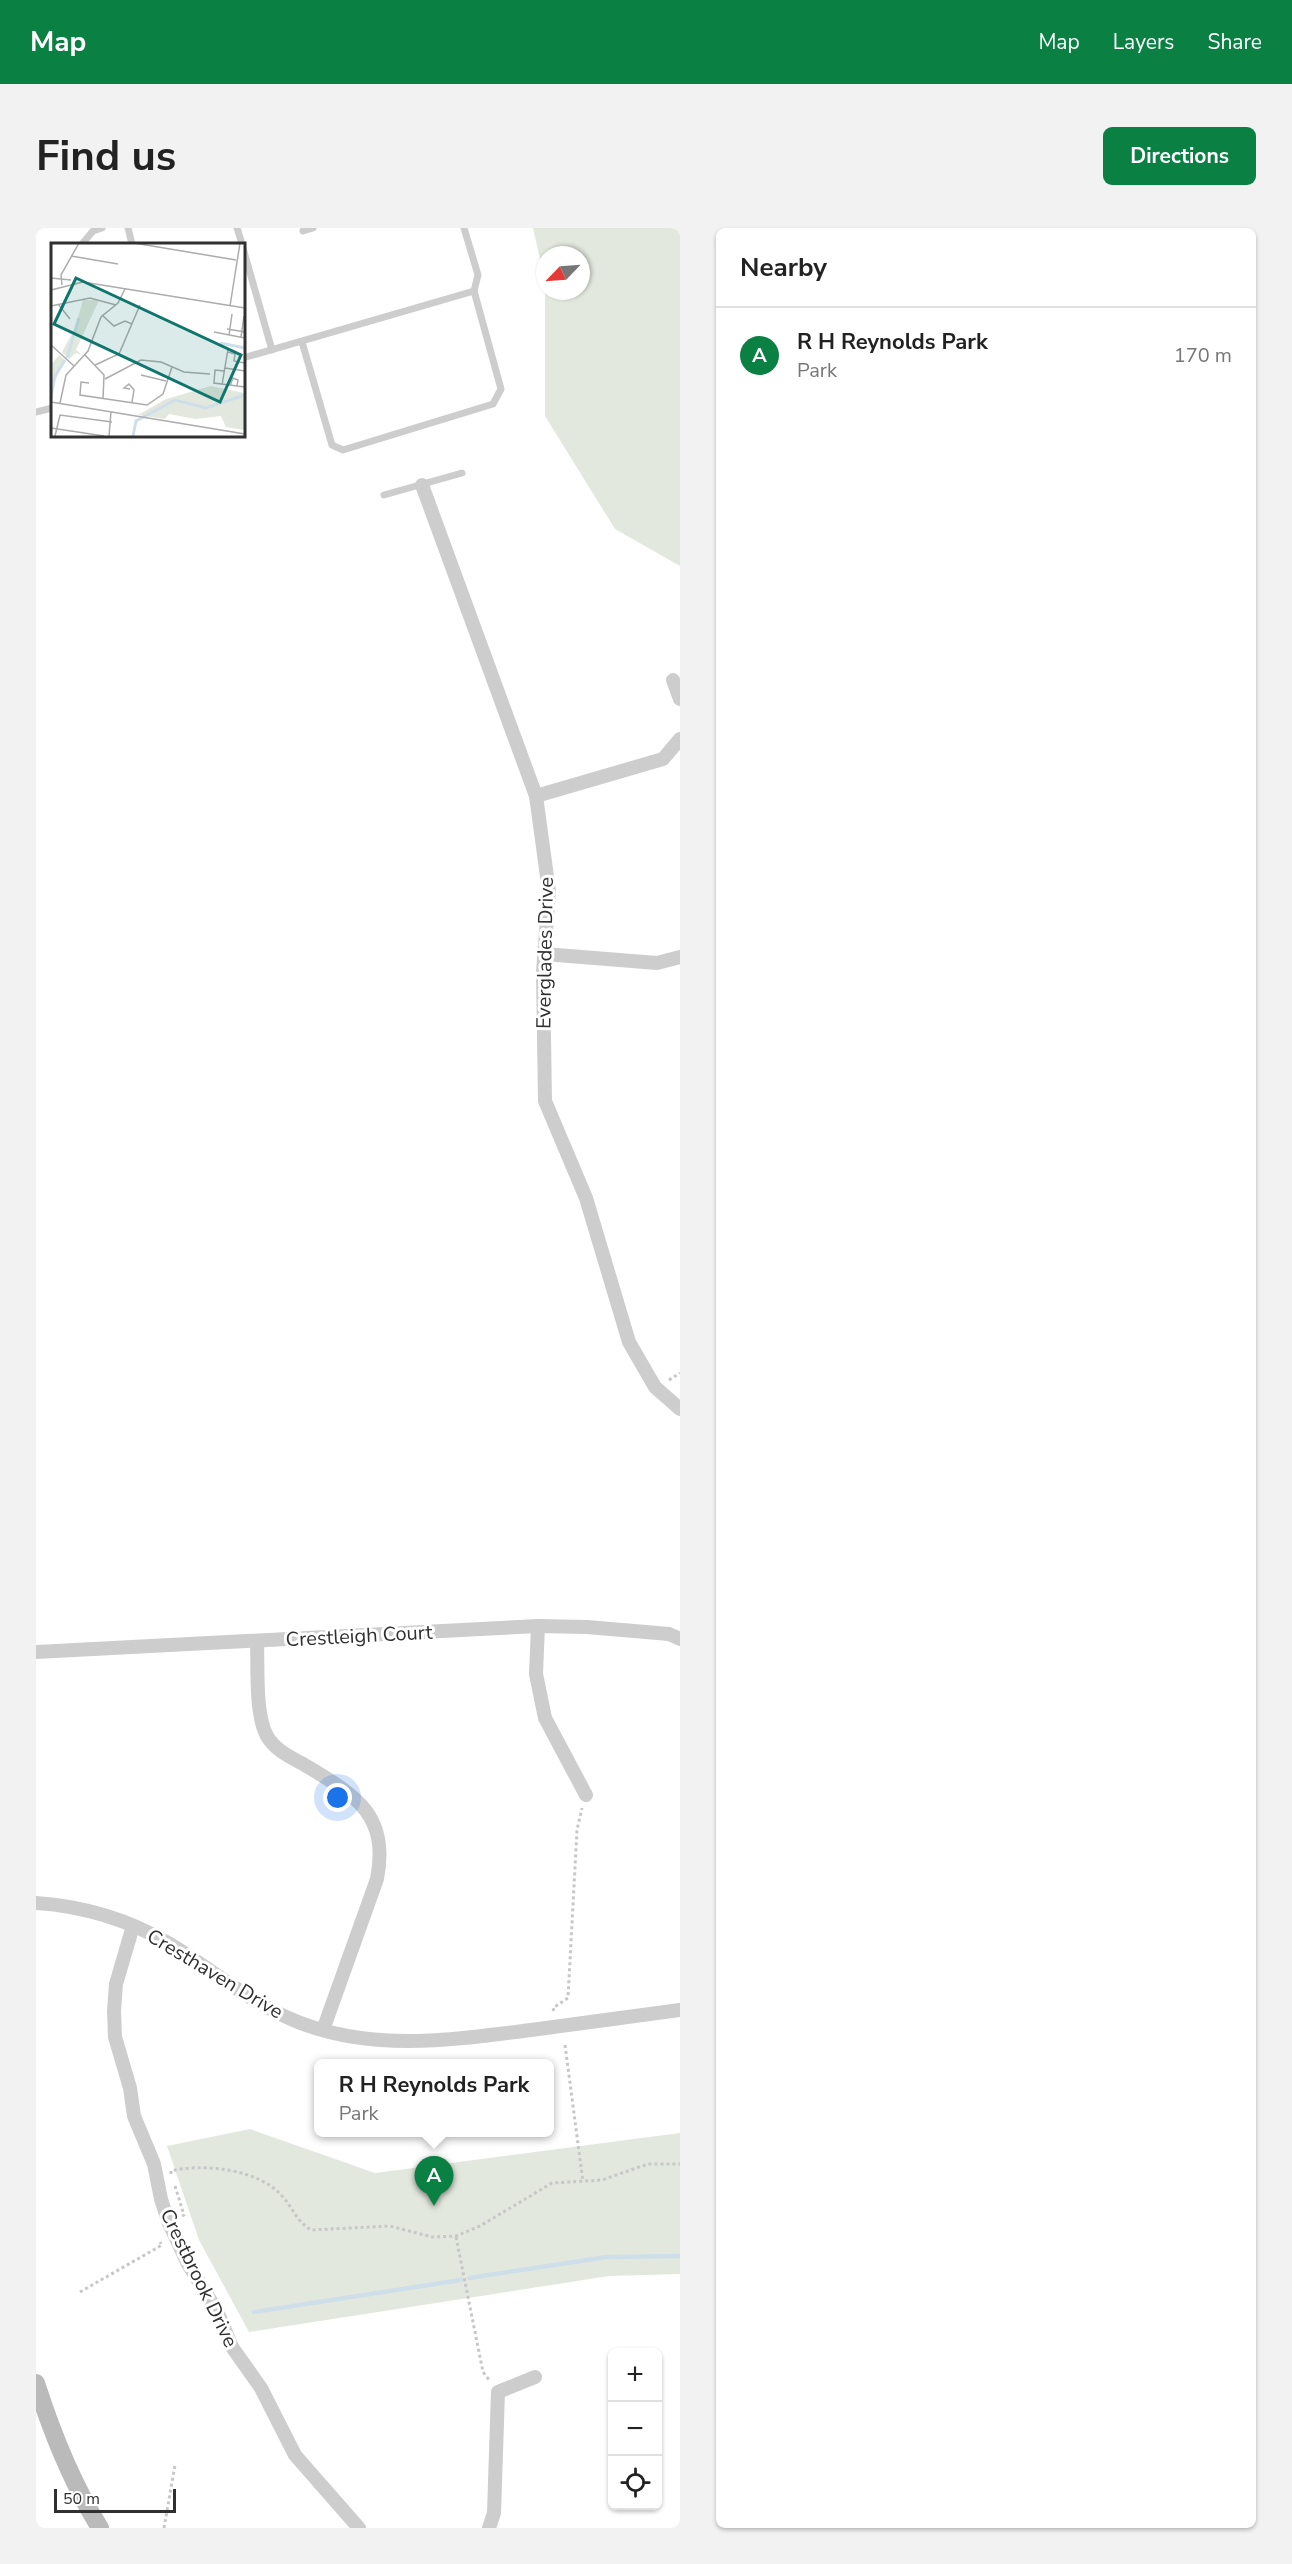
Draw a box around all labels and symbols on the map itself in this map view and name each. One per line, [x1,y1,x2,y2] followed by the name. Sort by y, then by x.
[51,243,244,436] inset map
[536,246,590,300] north arrow
[530,877,560,1029] street label: Everglades Drive
[285,1619,434,1653] street label: Crestleigh Court
[323,1783,352,1812] your location
[142,1923,288,2025] street label: Cresthaven Drive
[414,2156,454,2206] pin: A
[154,2204,244,2352] street label: Crestbrook Drive
[54,2486,176,2514] scale bar

